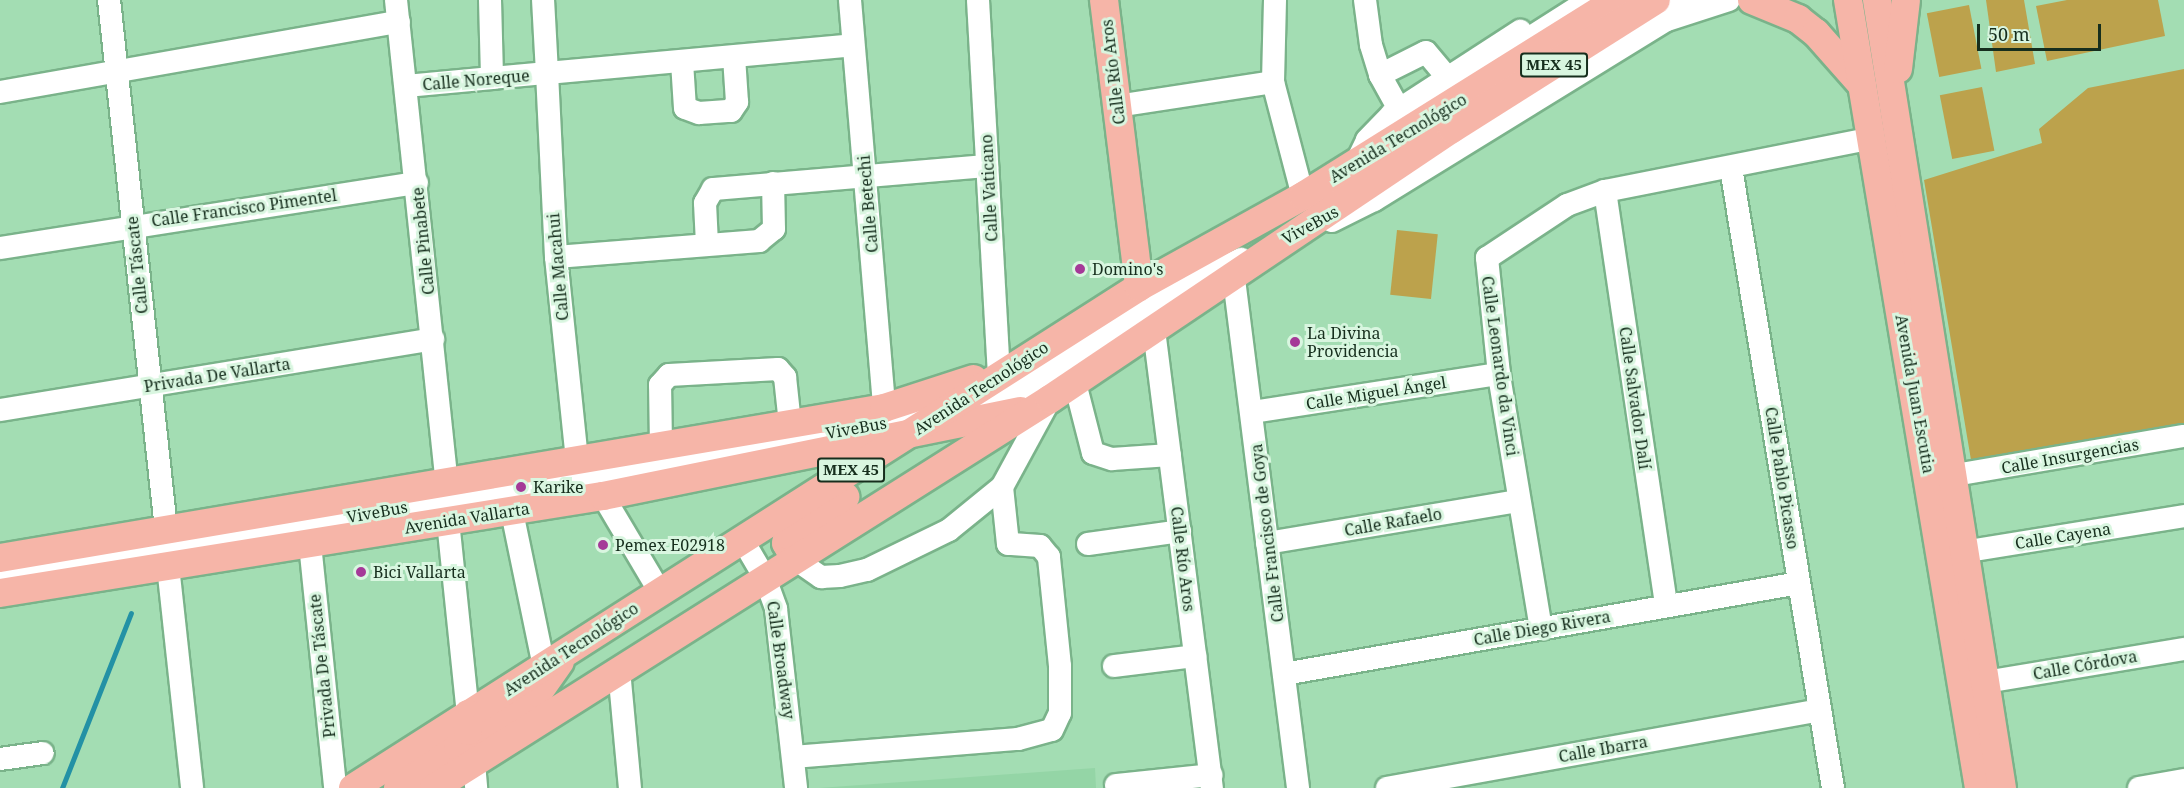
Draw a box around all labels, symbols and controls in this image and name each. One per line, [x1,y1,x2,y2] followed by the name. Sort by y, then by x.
[1980,12,2104,50] scale bar
[1097,18,1129,126] street label: Calle Río Aros
[1988,22,2030,46] text: 50 m
[1520,53,1588,77] road number: MEX 45
[422,66,530,94] street label: Calle Noreque
[1326,89,1470,187] street label: Avenida Tecnológico
[977,134,1001,242] street label: Calle Vaticano
[854,154,882,254] street label: Calle Betechi
[150,185,338,231] street label: Calle Francisco Pimentel
[408,186,438,296] street label: Calle Pinabete
[1278,202,1342,248] street label: ViveBus
[544,212,572,322] street label: Calle Macahui
[122,215,152,315] street label: Calle Táscate
[1092,259,1163,279] place label: Domino's
[1073,262,1087,276] marker: Domino's
[1478,275,1522,457] street label: Calle Leonardo da Vinci
[1892,313,1938,475] street label: Avenida Juan Escutia
[1307,323,1399,361] place label: La Divina Providencia
[1615,325,1655,471] street label: Calle Salvador Dalí
[1288,335,1302,349] marker: La Divina Providencia
[910,337,1052,439] street label: Avenida Tecnológico
[142,354,292,396] street label: Privada De Vallarta
[1304,372,1448,414] street label: Calle Miguel Ángel
[1761,406,1803,550] street label: Calle Pablo Picasso
[824,413,888,443] street label: ViveBus
[2000,434,2140,478] street label: Calle Insurgencias
[1247,443,1287,623] street label: Calle Francisco de Goya
[816,458,886,482] road number: MEX 45
[533,477,583,497] place label: Karike
[514,480,528,494] marker: Karike
[345,497,409,527] street label: ViveBus
[403,499,531,537] street label: Avenida Vallarta
[1343,504,1443,540] street label: Calle Rafaelo
[1167,505,1199,613] street label: Calle Río Aros
[2014,519,2112,553] street label: Calle Cayena
[615,535,725,555] place label: Pemex E02918
[596,538,610,552] marker: Pemex E02918
[373,562,466,582] place label: Bici Vallarta
[354,565,368,579] marker: Bici Vallarta
[305,593,339,739] street label: Privada De Táscate
[500,598,642,700] street label: Avenida Tecnológico
[763,600,799,720] street label: Calle Broadway
[1472,607,1612,649] street label: Calle Diego Rivera
[2031,646,2139,684] street label: Calle Córdova
[1557,732,1649,766] street label: Calle Ibarra

